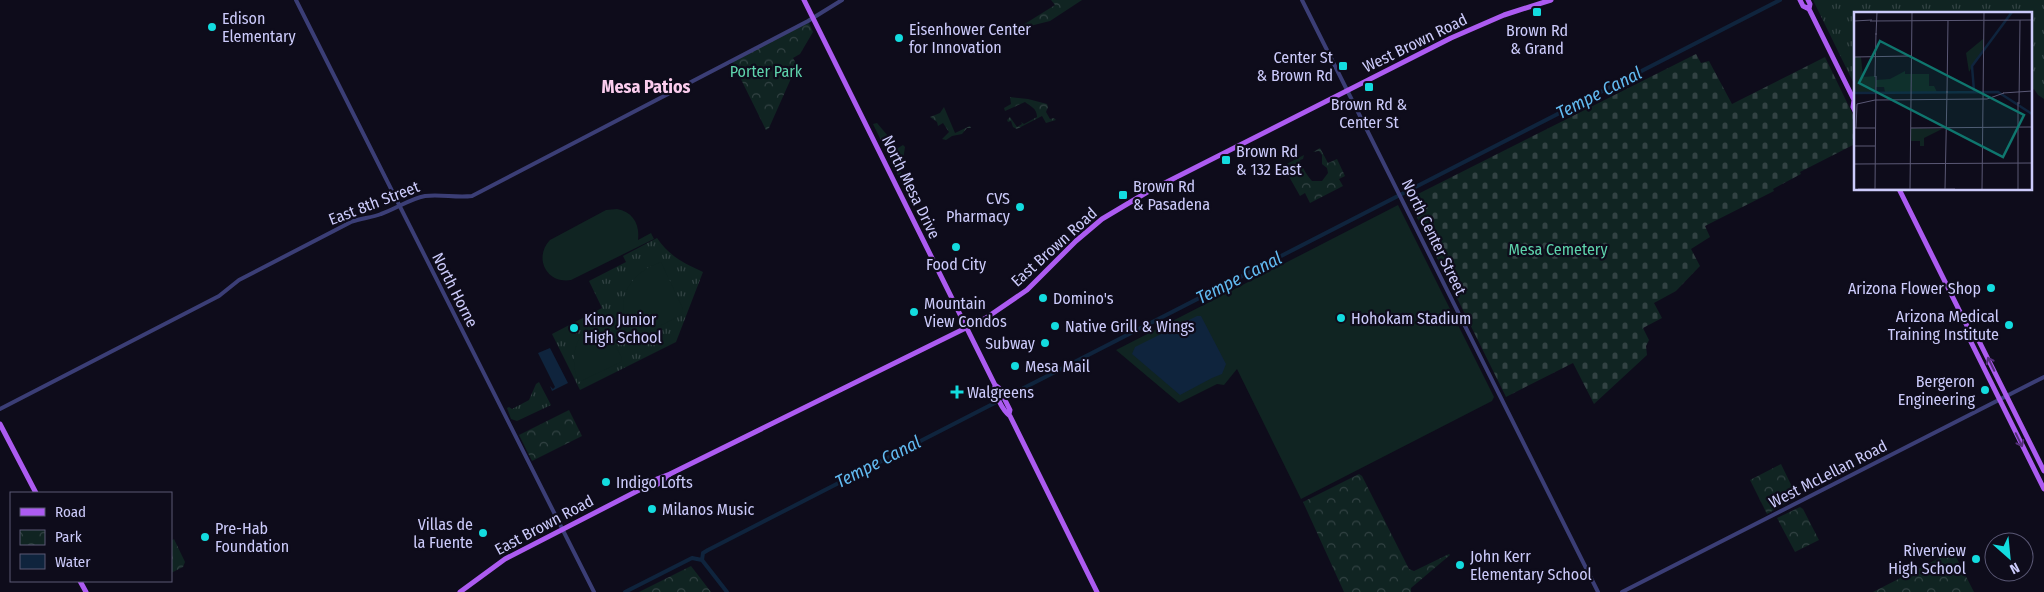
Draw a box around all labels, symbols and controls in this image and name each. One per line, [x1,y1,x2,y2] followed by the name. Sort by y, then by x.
[1531,6,1543,18] marker: Brown Rd & Grand
[222,9,297,46] place label: Edison Elementary
[1360,10,1470,76] street label: West Brown Road
[1854,12,2032,190] inset map
[909,20,1031,57] place label: Eisenhower Center for Innovation
[206,21,218,33] marker: Edison Elementary
[1506,21,1568,58] place label: Brown Rd & Grand
[893,32,905,44] marker: Eisenhower Center for Innovation
[1257,48,1334,85] place label: Center St & Brown Rd
[1337,60,1349,72] marker: Center St & Brown Rd
[730,62,803,81] park label: Porter Park
[1552,62,1646,124] water label: Tempe Canal
[602,76,691,98] district label: Mesa Patios
[1363,81,1375,93] marker: Brown Rd & Center St
[1331,95,1408,132] place label: Brown Rd & Center St
[878,132,944,242] street label: North Mesa Drive
[1236,142,1302,179] place label: Brown Rd & 132 East
[1220,154,1232,166] marker: Brown Rd & 132 East
[1398,176,1471,299] street label: North Center Street
[326,177,423,229] street label: East 8th Street
[1133,177,1210,214] place label: Brown Rd & Pasadena
[946,189,1011,226] place label: CVS Pharmacy
[1117,189,1129,201] marker: Brown Rd & Pasadena
[1014,201,1026,213] marker: CVS Pharmacy
[1007,203,1101,291] street label: East Brown Road
[1508,240,1608,259] park label: Mesa Cemetery
[950,241,962,253] marker: Food City
[1192,247,1286,309] water label: Tempe Canal
[428,250,482,331] street label: North Horne
[926,255,987,274] place label: Food City
[1848,279,1981,298] place label: Arizona Flower Shop
[1985,282,1997,294] marker: Arizona Flower Shop
[1053,289,1114,308] place label: Domino's
[1037,292,1049,304] marker: Domino's
[924,294,1007,331] place label: Mountain View Condos
[908,306,920,318] marker: Mountain View Condos
[1888,307,1999,344] place label: Arizona Medical Training Institute
[1351,309,1471,328] place label: Hohokam Stadium
[584,310,662,347] place label: Kino Junior High School
[1335,312,1347,324] marker: Hohokam Stadium
[1065,317,1195,336] place label: Native Grill & Wings
[2003,319,2015,331] marker: Arizona Medical Training Institute
[1049,320,1061,332] marker: Native Grill & Wings
[568,322,580,334] marker: Kino Junior High School
[985,334,1036,353] place label: Subway
[1039,337,1051,349] marker: Subway
[1025,357,1090,376] place label: Mesa Mail
[1985,357,1995,372] one-way arrow
[1009,360,1021,372] marker: Mesa Mail
[1898,372,1975,409] place label: Bergeron Engineering
[967,383,1034,402] place label: Walgreens
[1979,384,1991,396] marker: Bergeron Engineering
[951,386,963,398] marker: Walgreens
[831,431,925,493] water label: Tempe Canal
[2015,432,2025,447] one-way arrow
[1766,436,1890,512] street label: West McLellan Road
[616,473,693,492] place label: Indigo Lofts
[600,476,612,488] marker: Indigo Lofts
[491,491,597,559] street label: East Brown Road
[10,492,172,582] legend
[662,500,754,519] place label: Milanos Music
[55,503,86,521] text: Road
[646,503,658,515] marker: Milanos Music
[413,515,473,552] place label: Villas de la Fuente
[215,519,289,556] place label: Pre-Hab Foundation
[477,527,489,539] marker: Villas de la Fuente
[55,528,82,546] text: Park
[199,531,211,543] marker: Pre-Hab Foundation
[1984,532,2034,582] north arrow
[1888,541,1967,578] place label: Riverview High School
[1470,547,1592,584] place label: John Kerr Elementary School
[55,553,91,571] text: Water
[1970,553,1982,565] marker: Riverview High School
[1454,559,1466,571] marker: John Kerr Elementary School
[2007,559,2022,578] text: N

